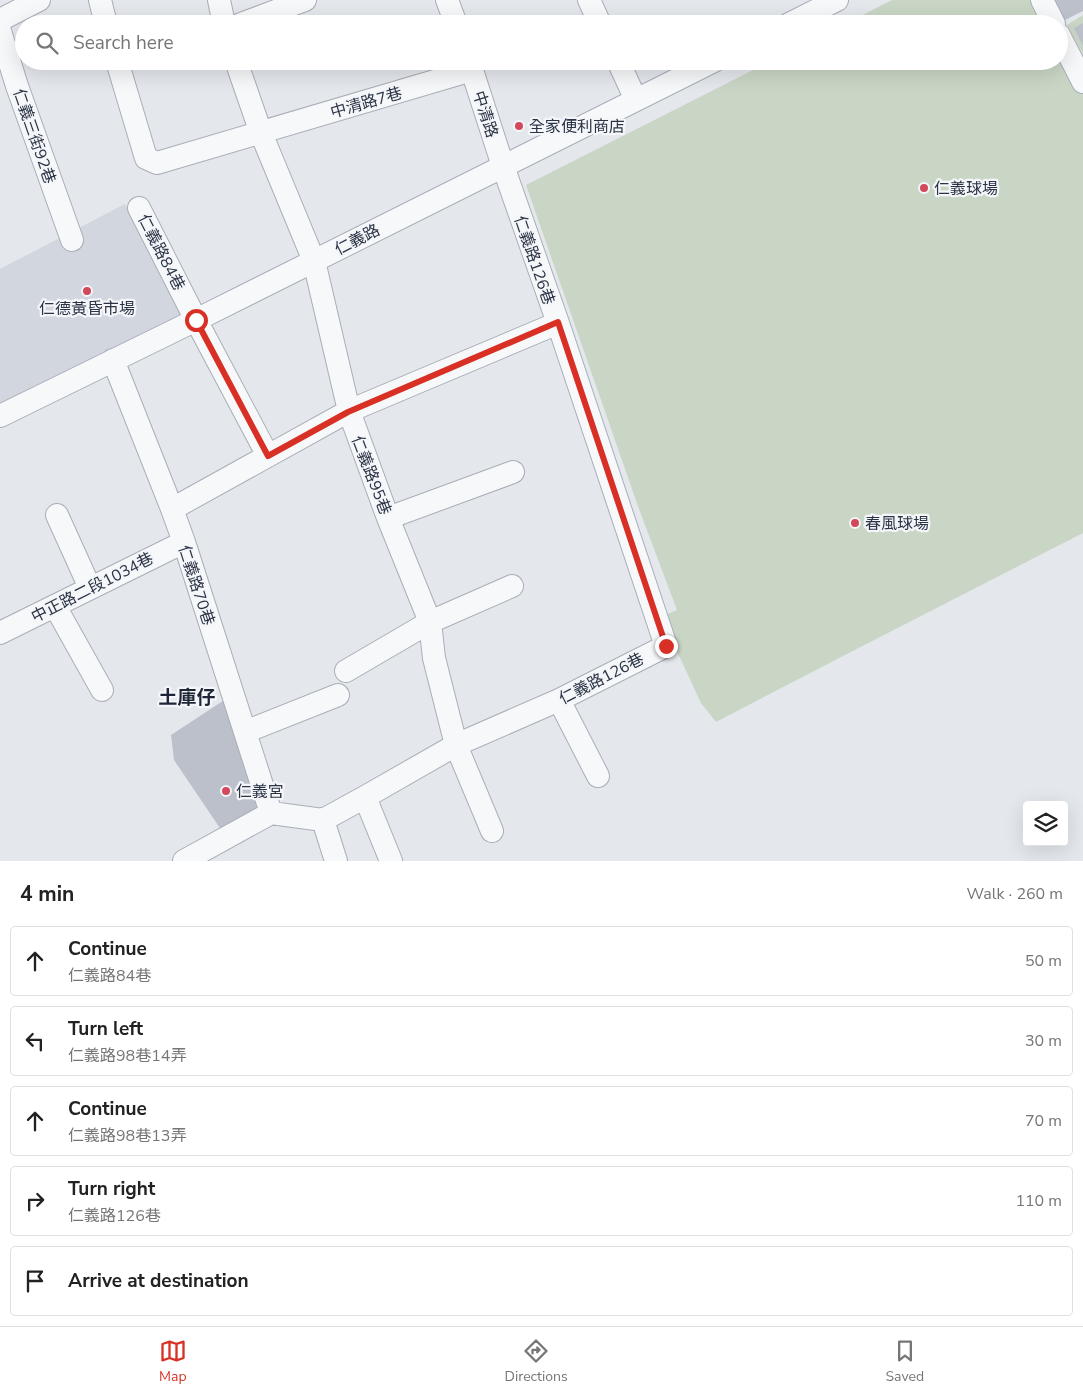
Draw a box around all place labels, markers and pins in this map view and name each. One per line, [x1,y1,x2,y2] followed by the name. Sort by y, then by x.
[529,116,625,138] place label: 全家便利商店
[513,120,525,132] marker: 全家便利商店
[934,178,998,200] place label: 仁義球場
[918,182,930,194] marker: 仁義球場
[81,285,93,297] marker: 仁德黃昏市場
[39,298,135,320] place label: 仁德黃昏市場
[865,513,929,535] place label: 春風球場
[849,517,861,529] marker: 春風球場
[236,781,284,803] place label: 仁義宮
[220,785,232,797] marker: 仁義宮

